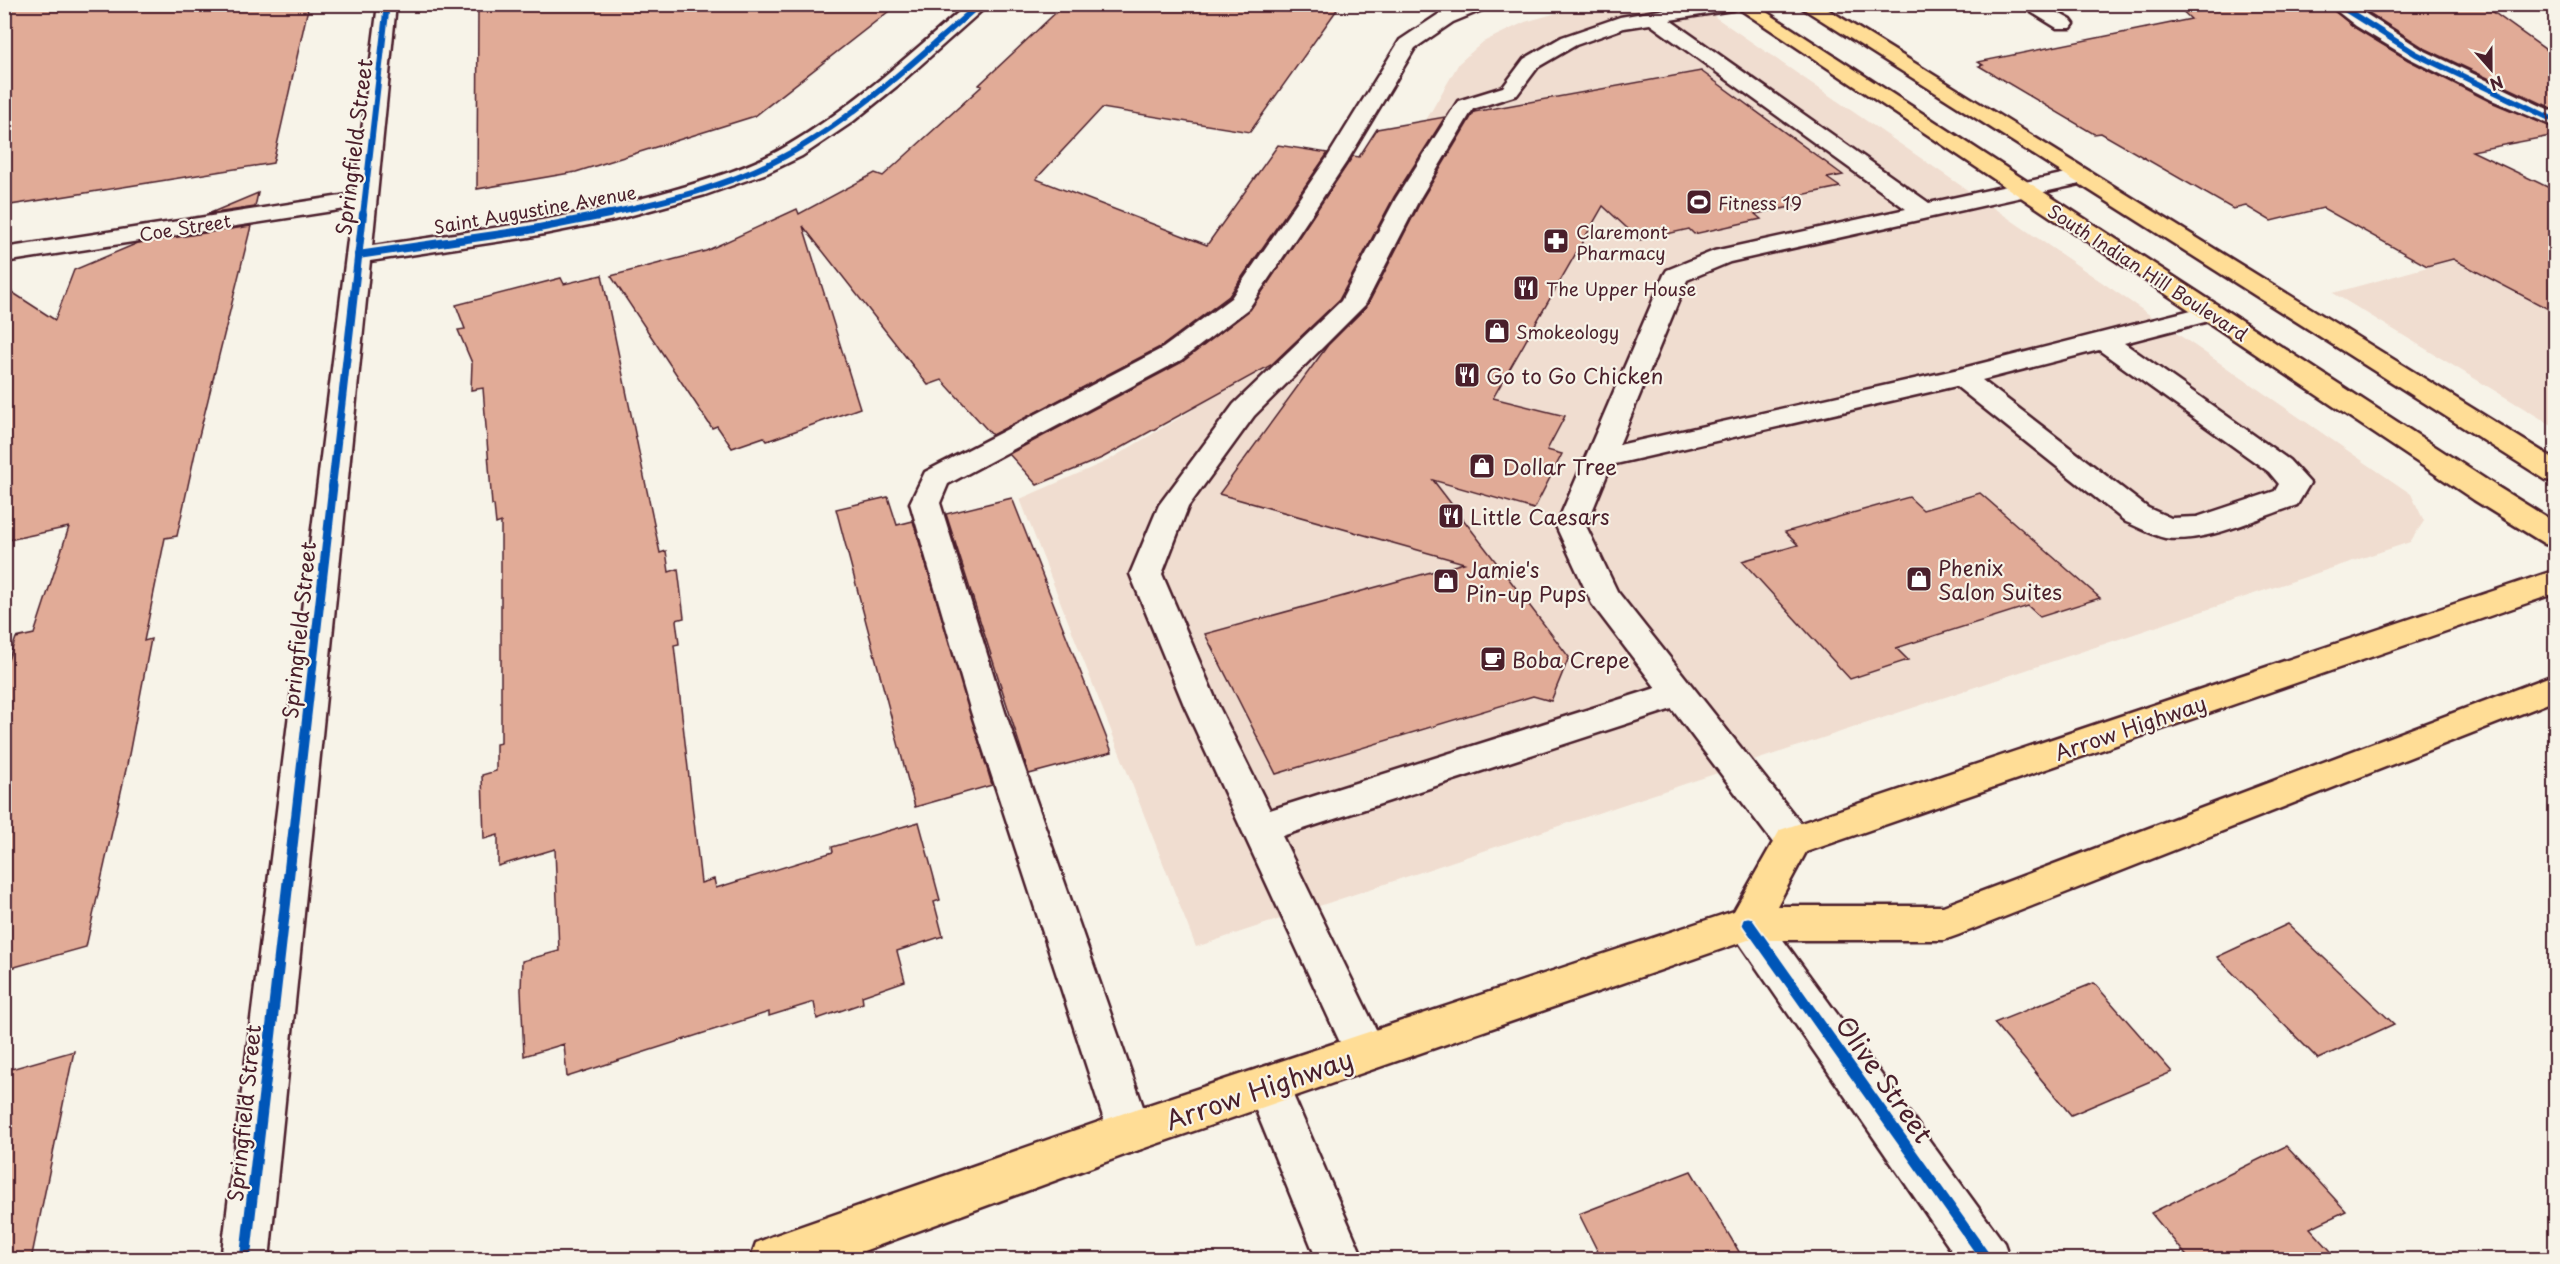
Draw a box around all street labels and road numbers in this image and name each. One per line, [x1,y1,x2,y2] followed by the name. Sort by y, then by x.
[326,57,380,237] street label: Springfield Street
[432,178,638,240] street label: Saint Augustine Avenue
[2043,197,2253,347] street label: South Indian Hill Boulevard
[137,206,233,248] street label: Coe Street
[273,540,323,720] street label: Springfield Street
[2050,686,2210,768] street label: Arrow Highway
[1827,1007,1943,1151] street label: Olive Street
[218,1023,268,1203] street label: Springfield Street
[1160,1039,1358,1139] street label: Arrow Highway

